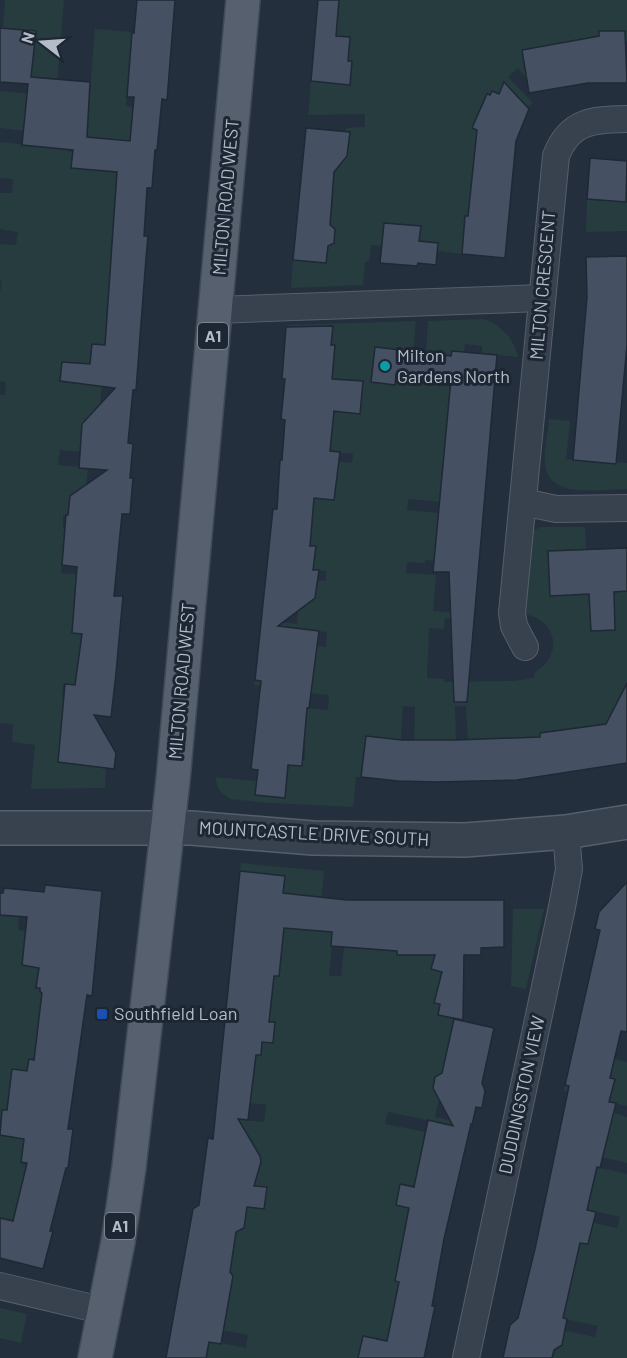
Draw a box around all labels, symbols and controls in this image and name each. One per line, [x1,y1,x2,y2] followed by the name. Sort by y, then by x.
[12,12,72,72] north arrow
[17,30,38,45] text: N
[207,118,243,276] street label: MILTON ROAD WEST
[525,209,559,361] street label: MILTON CRESCENT
[198,323,228,349] road number: A1
[397,344,510,387] place label: Milton Gardens North
[378,359,392,373] marker: Milton Gardens North
[163,602,199,760] street label: MILTON ROAD WEST
[198,816,430,850] street label: MOUNTCASTLE DRIVE SOUTH
[114,1002,237,1024] place label: Southfield Loan
[95,1007,109,1021] marker: Southfield Loan
[493,1013,549,1176] street label: DUDDINGSTON VIEW
[105,1213,135,1239] road number: A1

